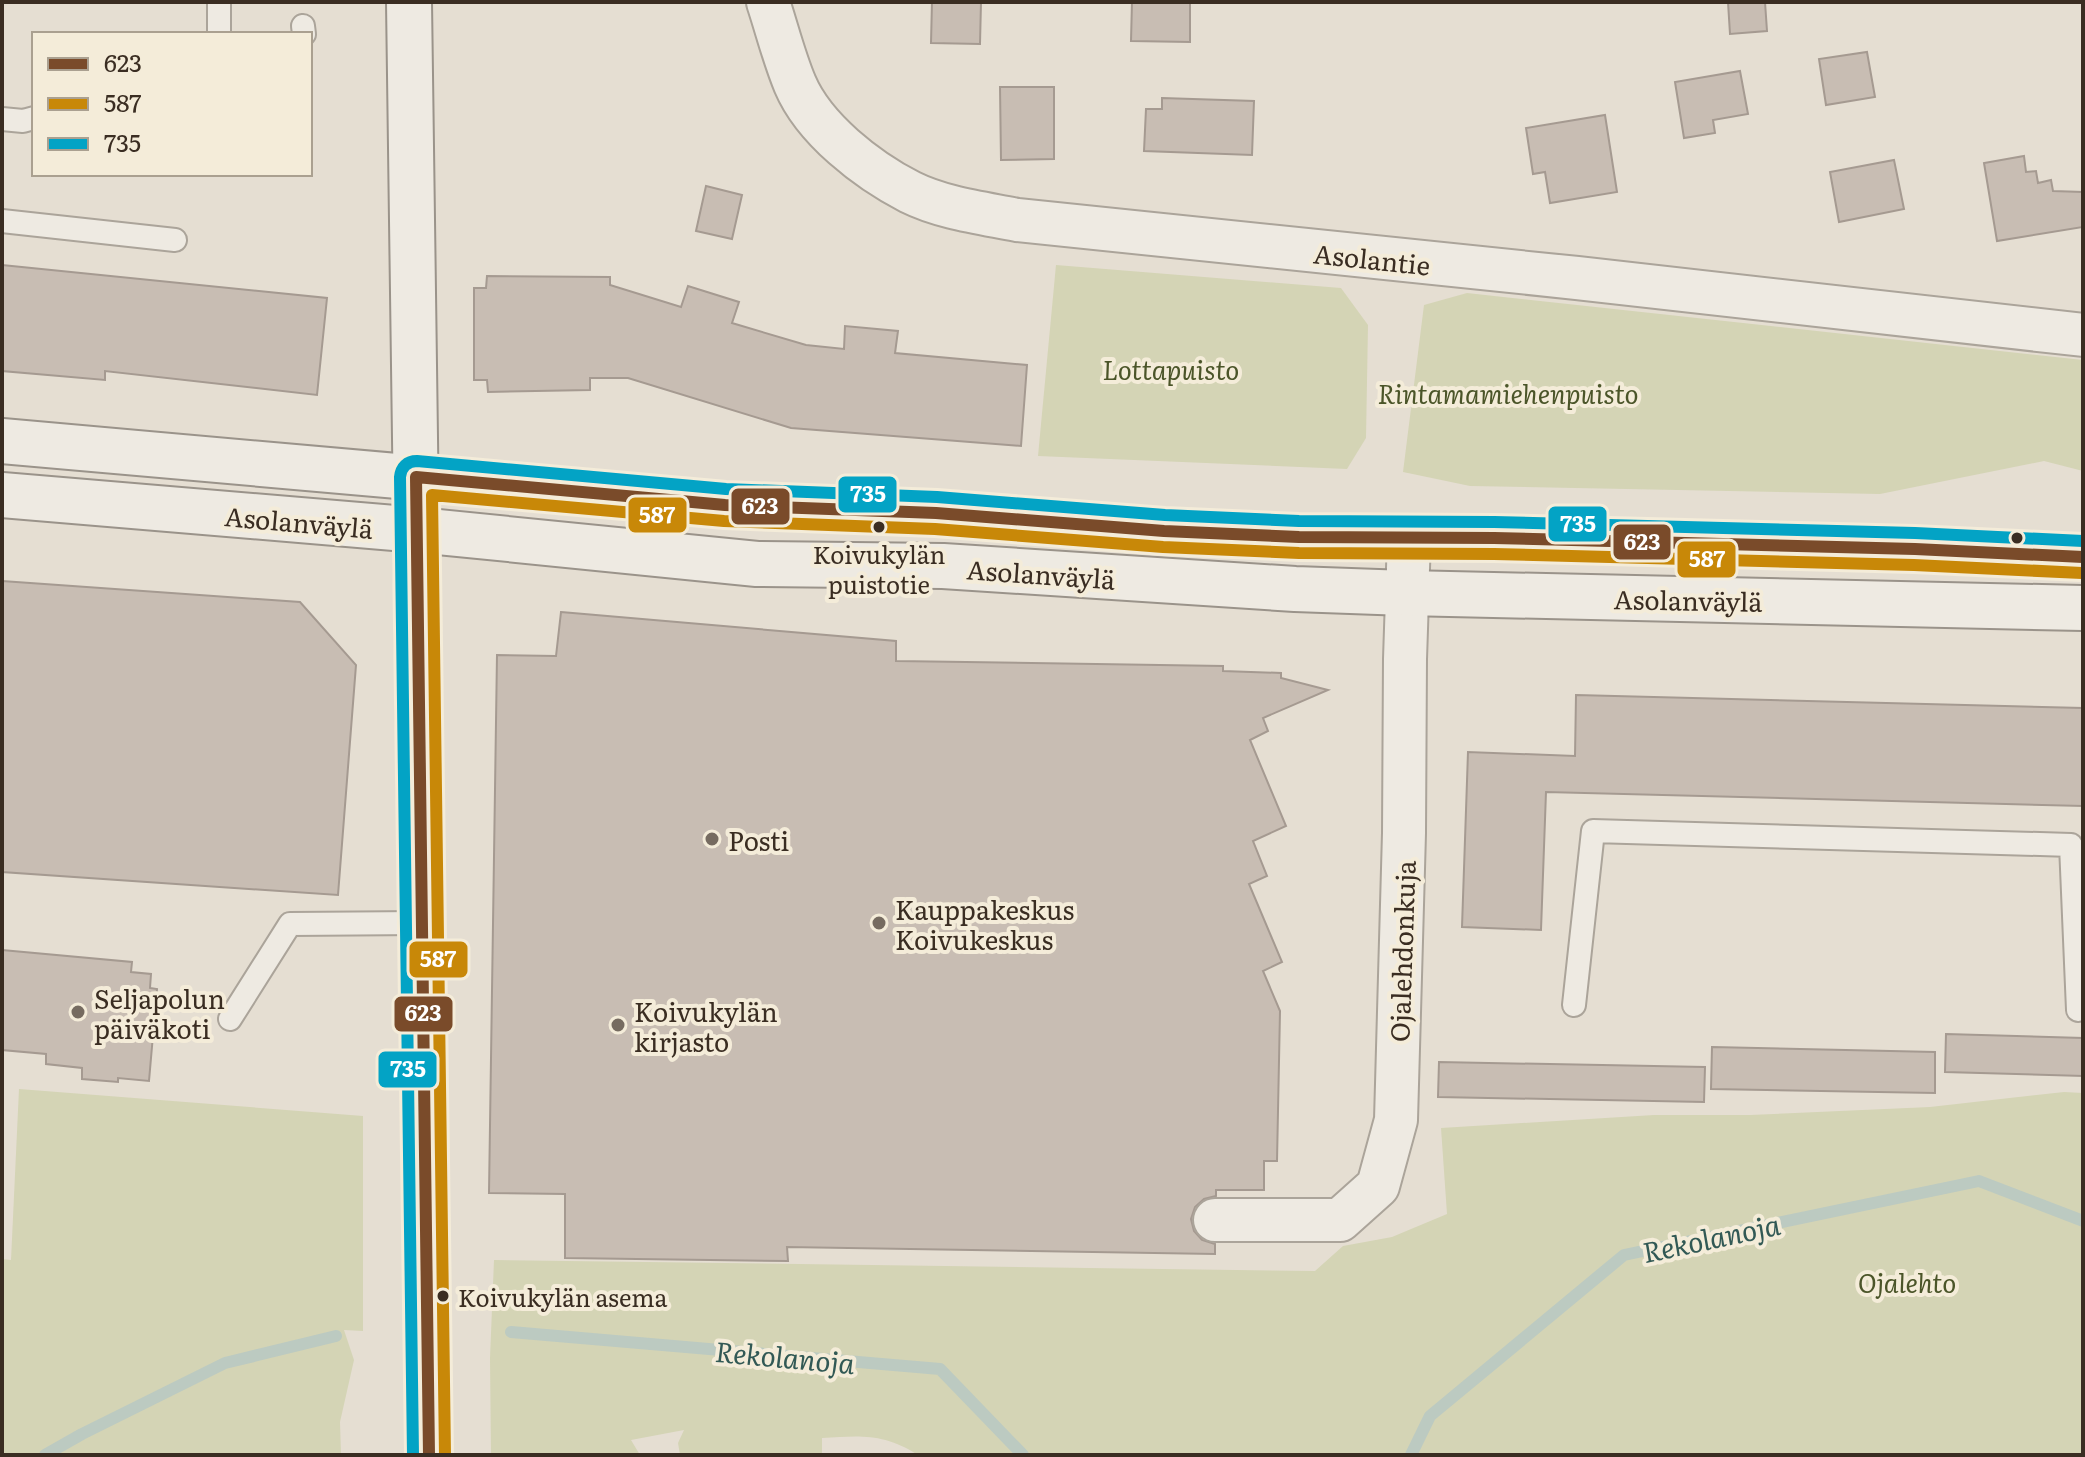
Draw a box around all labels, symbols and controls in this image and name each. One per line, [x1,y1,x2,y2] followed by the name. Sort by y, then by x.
[32,32,312,176] legend
[104,44,142,79] text: 623
[104,84,141,119] text: 587
[104,124,141,159] text: 735
[1312,232,1432,284] street label: Asolantie
[1103,349,1239,388] park label: Lottapuisto
[1377,373,1639,412] park label: Rintamamiehenpuisto
[837,475,898,514] line badge: 735
[850,476,886,509] text: 735
[730,487,791,526] line badge: 623
[742,488,778,521] text: 623
[223,495,375,547] street label: Asolanväylä
[627,496,688,534] line badge: 587
[639,497,675,530] text: 587
[1547,505,1608,543] line badge: 735
[1560,506,1596,539] text: 735
[871,519,887,535] marker: Koivukylän puistotie
[1612,523,1672,561] line badge: 623
[1624,524,1660,557] text: 623
[2009,530,2025,546] unlabelled marker
[813,536,945,601] place label: Koivukylän puistotie
[1676,540,1737,579] line badge: 587
[1689,541,1725,574] text: 587
[965,548,1117,598] street label: Asolanväylä
[1613,578,1763,620] street label: Asolanväylä
[728,820,789,859] place label: Posti
[703,830,721,848] marker: Posti
[1378,860,1424,1042] street label: Ojalehdonkuja
[895,889,1074,958] place label: Kauppakeskus Koivukeskus
[870,914,888,932] marker: Kauppakeskus Koivukeskus
[408,940,469,979] line badge: 587
[420,941,456,974] text: 587
[94,978,225,1047] place label: Seljapolun päiväkoti
[634,991,778,1060] place label: Koivukylän kirjasto
[393,995,454,1033] line badge: 623
[405,995,441,1028] text: 623
[69,1003,87,1021] marker: Seljapolun päiväkoti
[609,1016,627,1034] marker: Koivukylän kirjasto
[377,1050,438,1089] line badge: 735
[390,1051,426,1084] text: 735
[1638,1202,1784,1272] water label: Rekolanoja
[1858,1262,1956,1301] park label: Ojalehto
[458,1279,667,1314] place label: Koivukylän asema
[435,1288,451,1304] marker: Koivukylän asema
[713,1329,857,1383] water label: Rekolanoja

